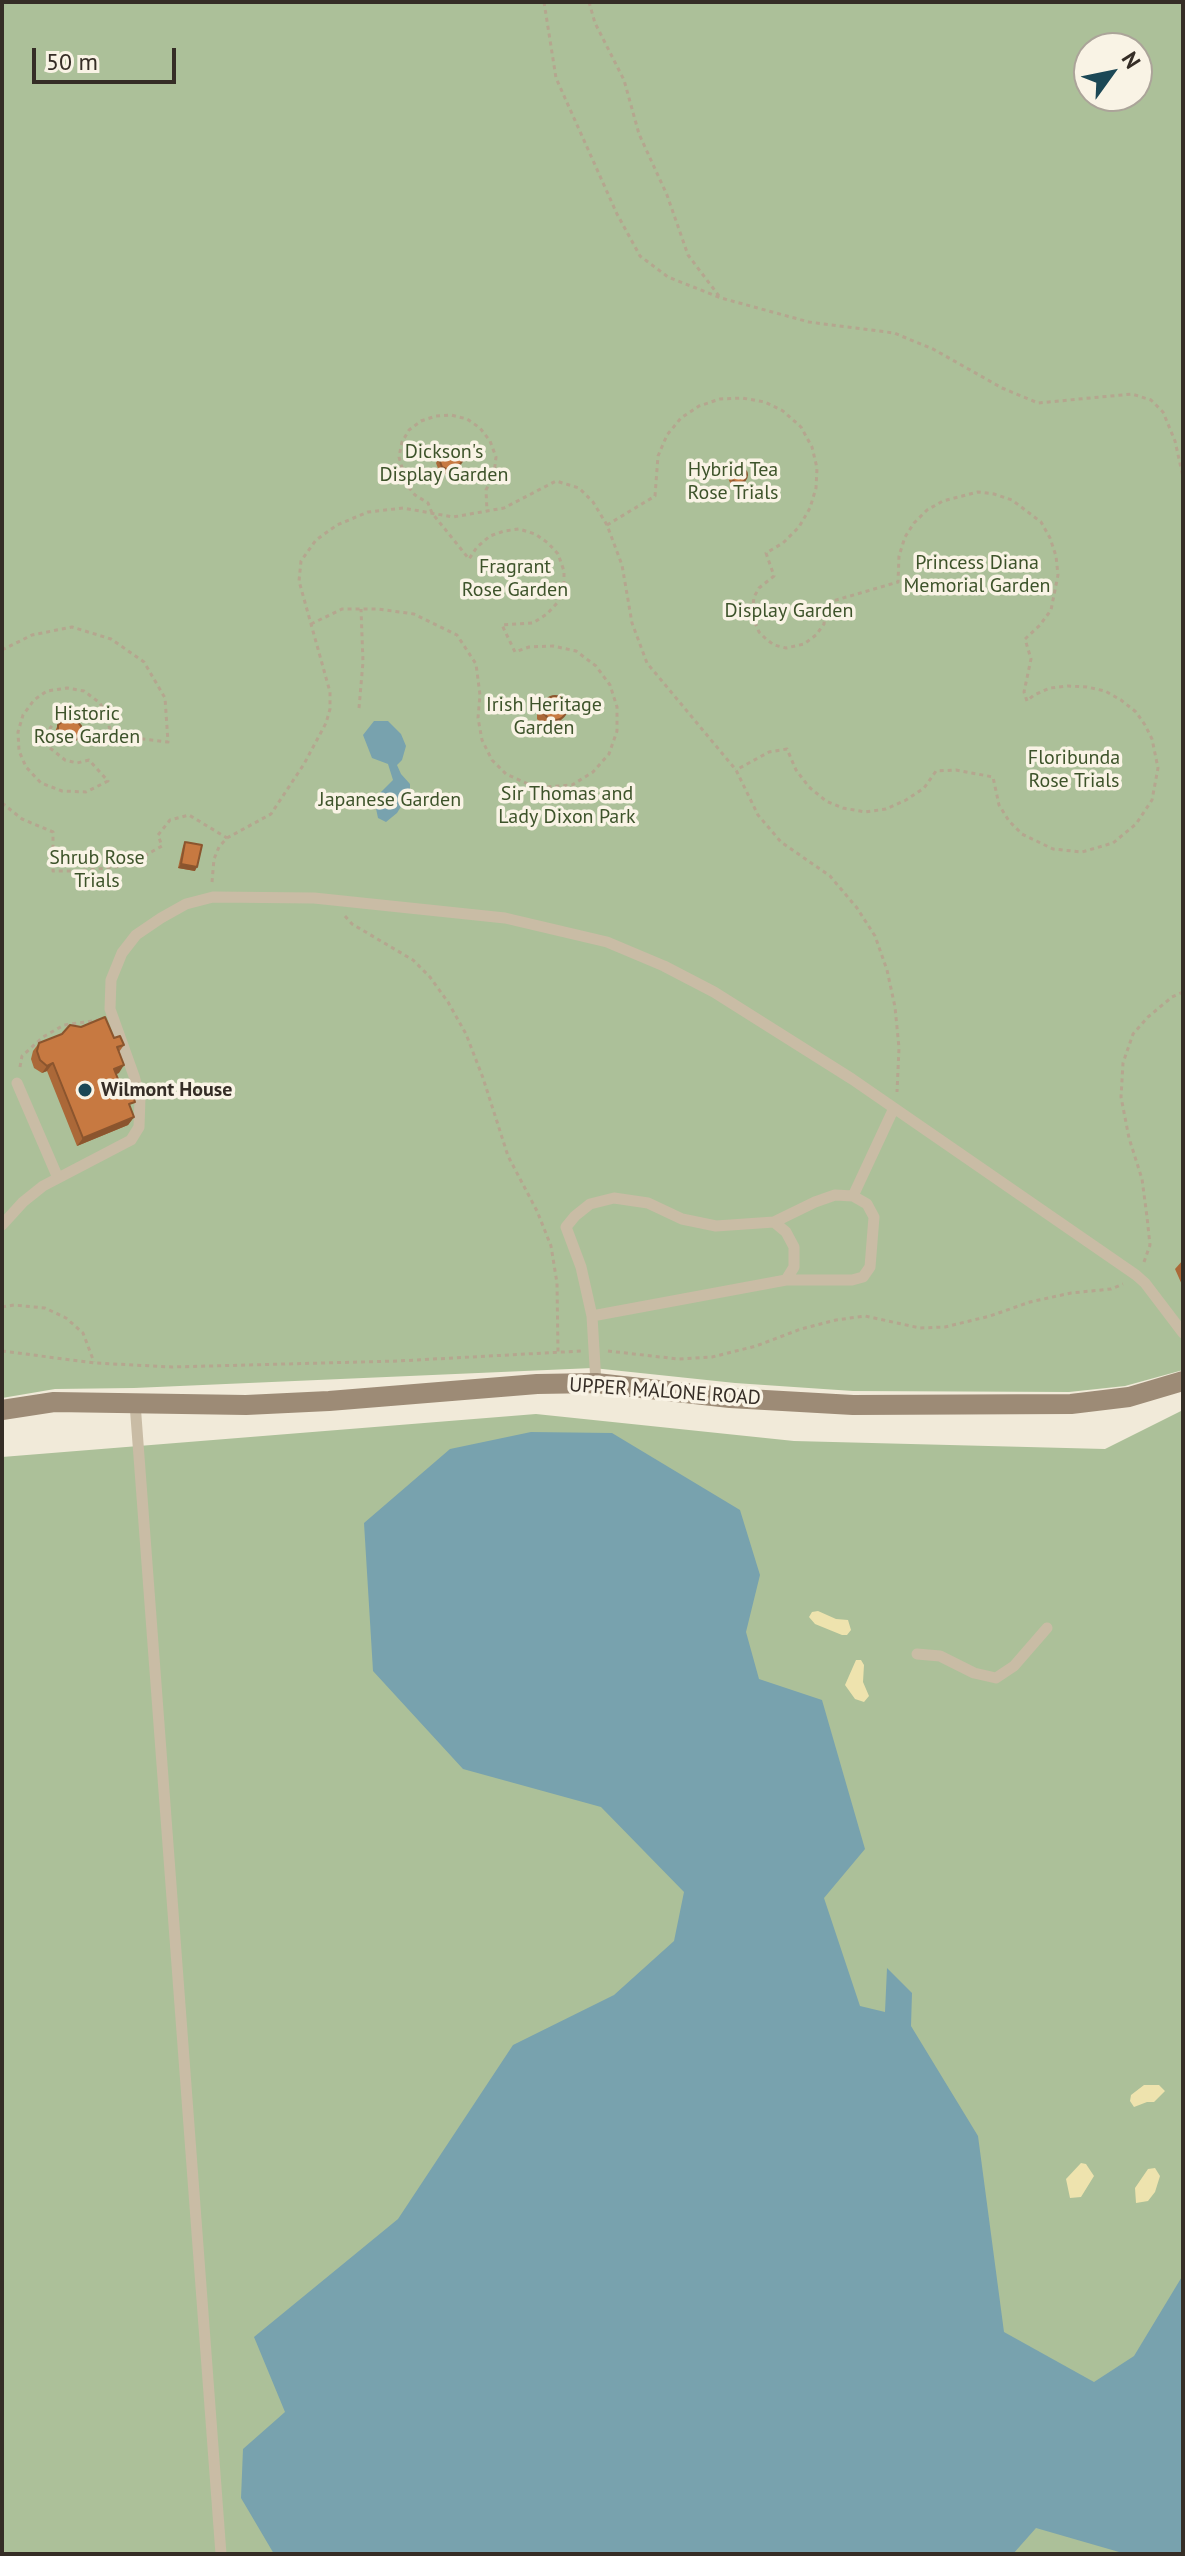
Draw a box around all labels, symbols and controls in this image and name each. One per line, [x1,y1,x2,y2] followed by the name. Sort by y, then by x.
[36,32,180,82] scale bar
[1073,32,1153,112] north arrow
[46,46,98,77] text: 50 m
[1116,46,1147,74] text: N
[380,440,508,487] park label: Dickson's Display Garden
[688,458,778,505] park label: Hybrid Tea Rose Trials
[903,551,1051,598] park label: Princess Diana Memorial Garden
[462,555,568,602] park label: Fragrant Rose Garden
[725,599,853,623] park label: Display Garden
[486,693,602,740] park label: Irish Heritage Garden
[34,702,140,749] park label: Historic Rose Garden
[1028,746,1120,793] park label: Floribunda Rose Trials
[498,782,636,829] park label: Sir Thomas and Lady Dixon Park
[319,788,461,812] park label: Japanese Garden
[49,846,145,893] park label: Shrub Rose Trials
[101,1078,232,1102] place label: Wilmont House
[76,1081,94,1099] marker: Wilmont House
[568,1373,762,1411] street label: UPPER MALONE ROAD

